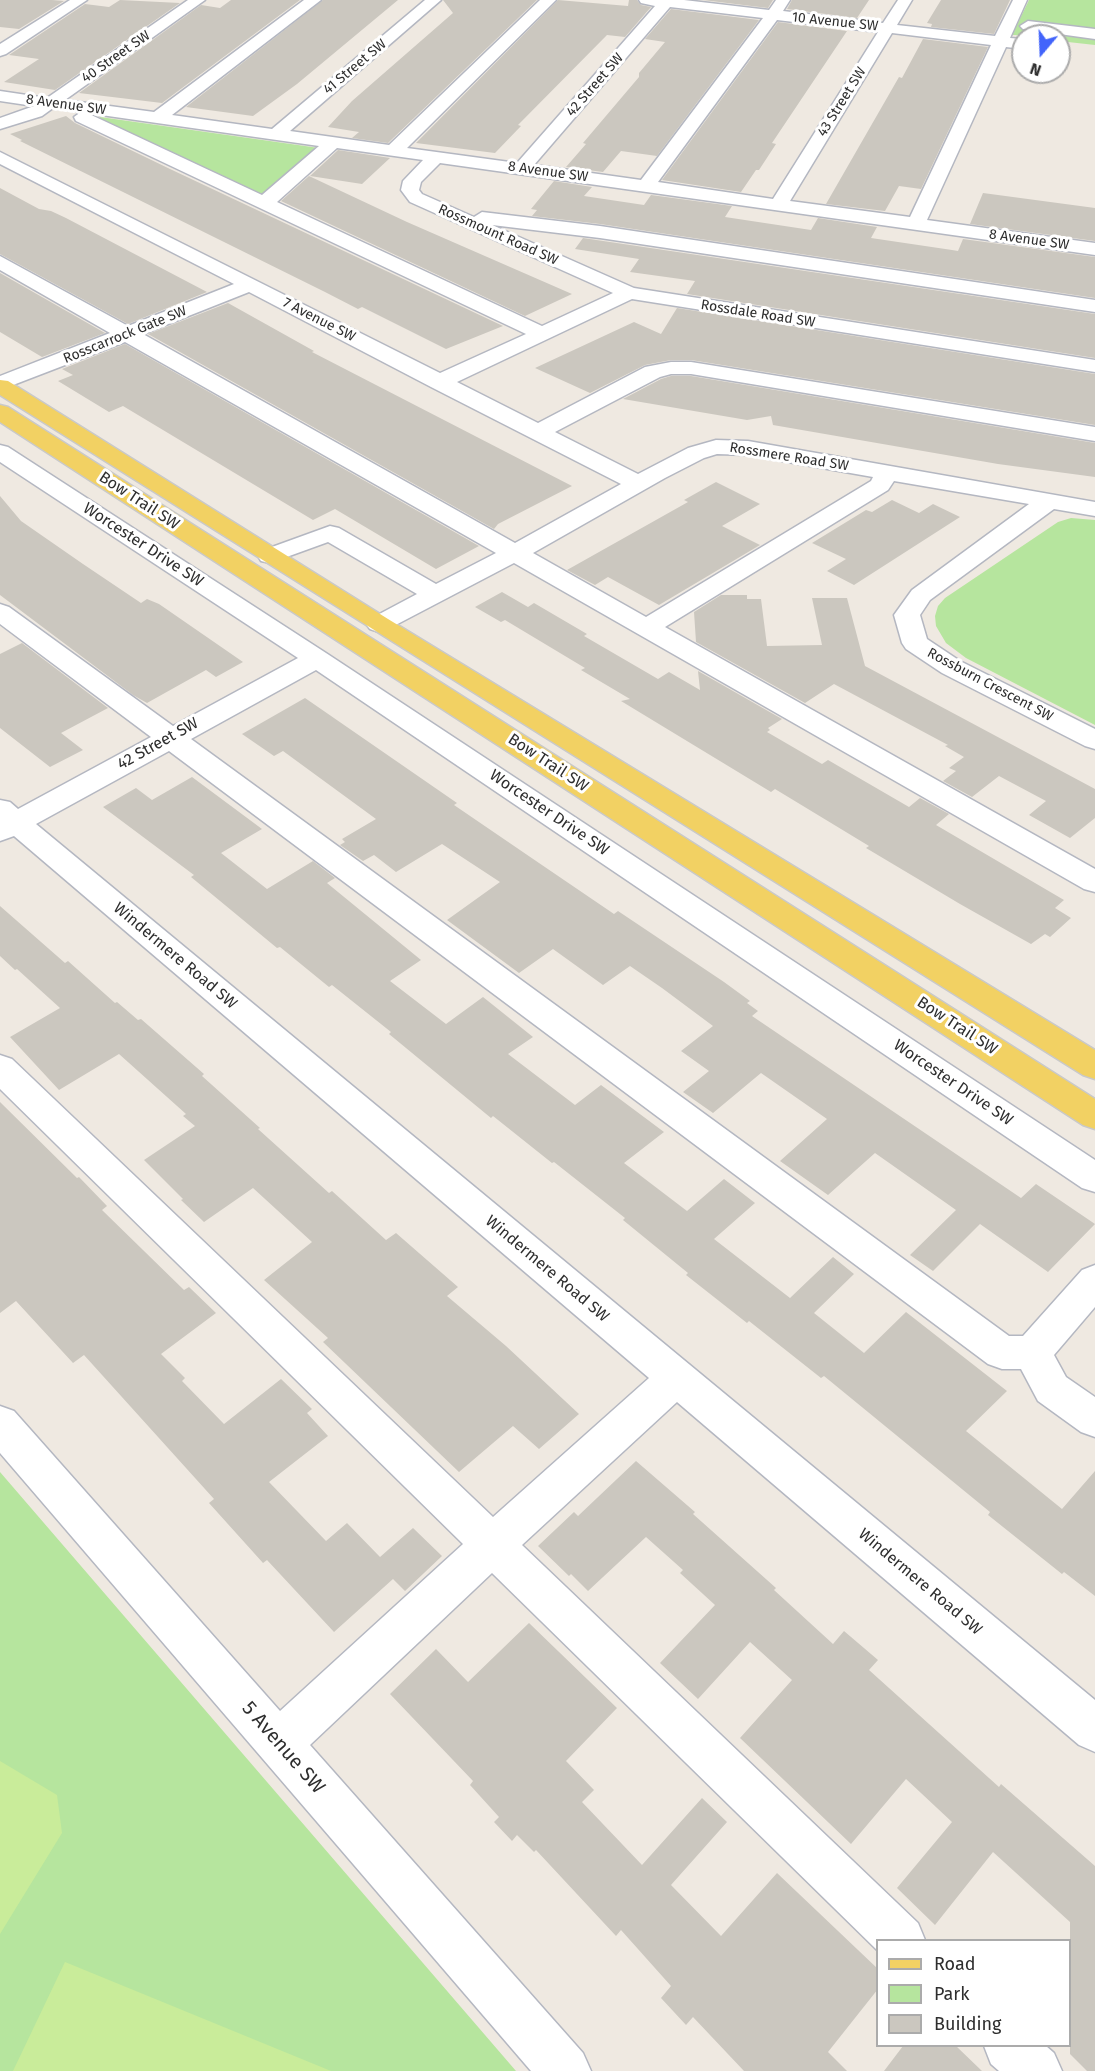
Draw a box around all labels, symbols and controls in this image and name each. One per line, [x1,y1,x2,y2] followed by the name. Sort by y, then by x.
[791,9,879,35] street label: 10 Avenue SW
[1011,24,1071,84] north arrow
[79,27,153,87] street label: 40 Street SW
[320,36,390,98] street label: 41 Street SW
[563,50,627,120] street label: 42 Street SW
[1028,59,1044,80] text: N
[814,64,870,140] street label: 43 Street SW
[25,91,107,119] street label: 8 Avenue SW
[507,158,589,186] street label: 8 Avenue SW
[435,201,561,269] street label: Rossmount Road SW
[988,226,1070,254] street label: 8 Avenue SW
[280,295,358,345] street label: 7 Avenue SW
[700,297,816,331] street label: Rossdale Road SW
[61,303,189,367] street label: Rosscarrock Gate SW
[728,439,850,475] street label: Rossmere Road SW
[95,468,183,534] street label: Bow Trail SW
[79,499,207,591] street label: Worcester Drive SW
[924,645,1056,725] street label: Rossburn Crescent SW
[114,714,202,774] street label: 42 Street SW
[504,730,592,796] street label: Bow Trail SW
[486,766,612,860] street label: Worcester Drive SW
[109,899,241,1013] street label: Windermere Road SW
[913,993,1001,1059] street label: Bow Trail SW
[890,1036,1016,1130] street label: Worcester Drive SW
[481,1212,613,1326] street label: Windermere Road SW
[854,1525,986,1639] street label: Windermere Road SW
[236,1697,330,1799] street label: 5 Avenue SW
[876,1939,1071,2047] legend
[934,1953,976,1975] text: Road
[934,1983,969,2005] text: Park
[934,2013,1001,2035] text: Building

